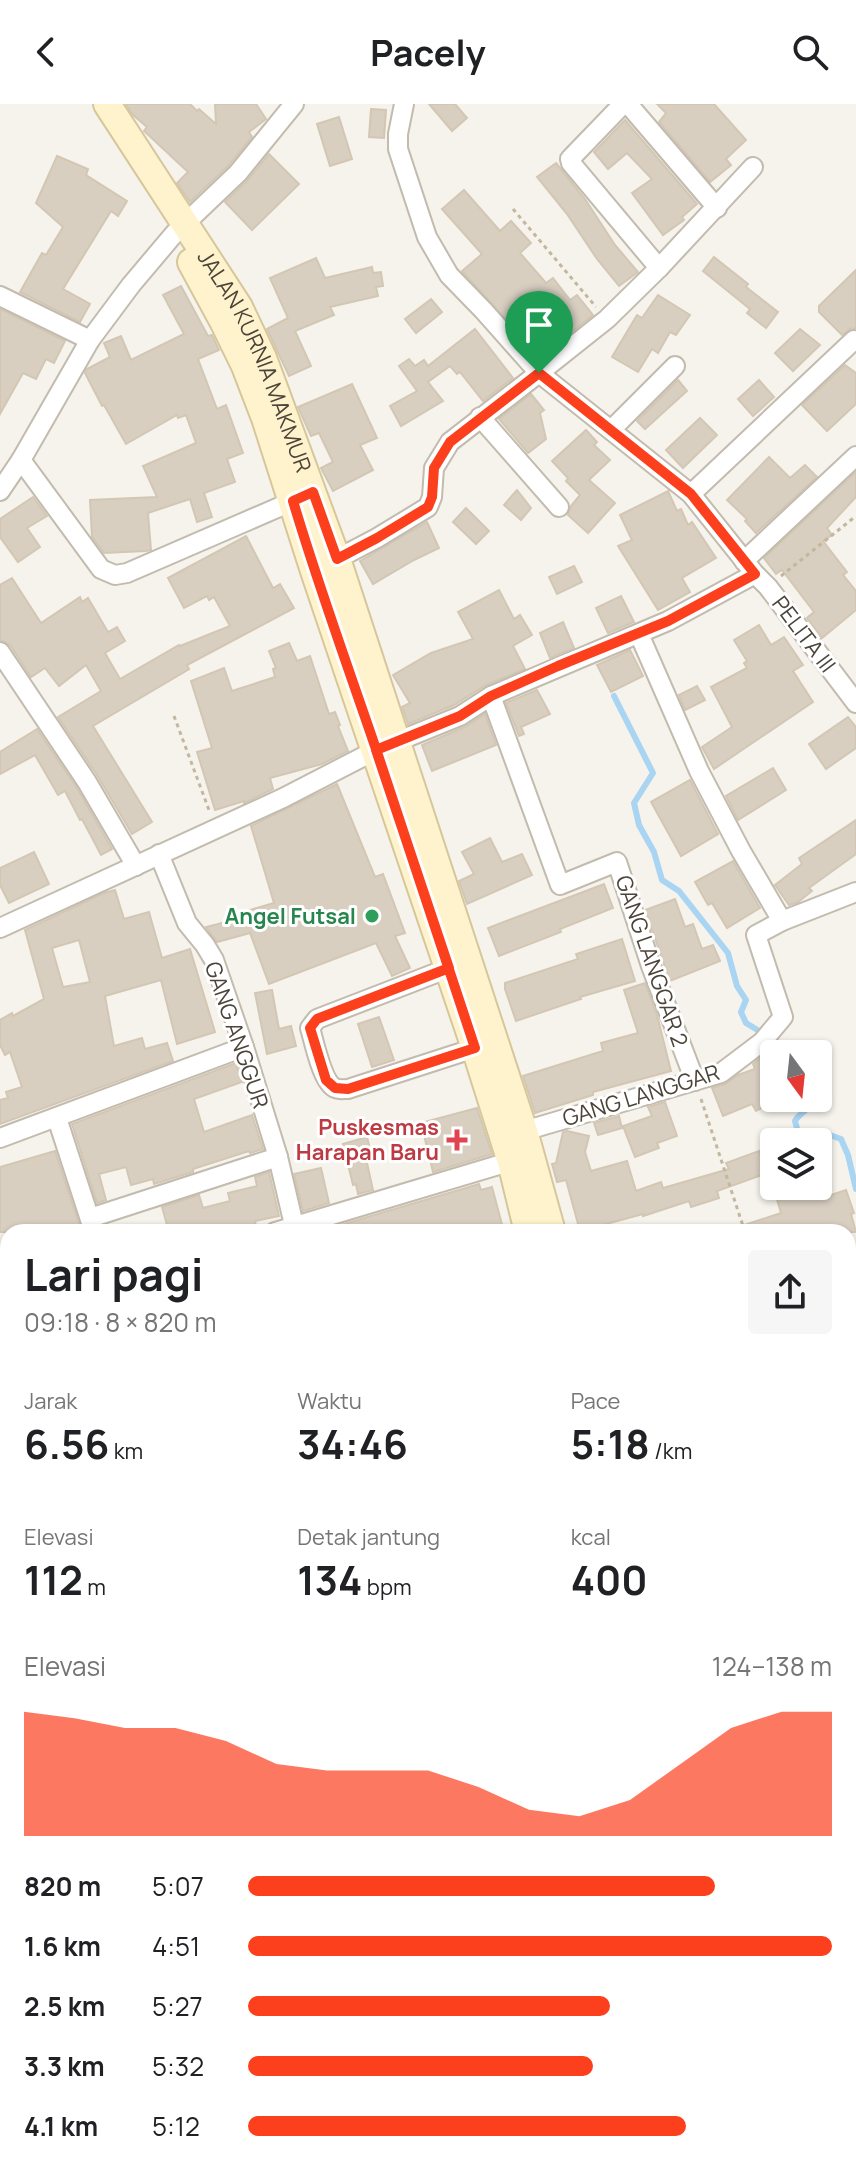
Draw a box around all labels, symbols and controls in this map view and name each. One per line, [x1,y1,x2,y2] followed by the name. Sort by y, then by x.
[370,28,486,77] text: Pacely
[24,30,68,74] icon: back
[788,30,832,74] icon: search
[191,244,319,477] street label: JALAN KURNIA MAKMUR
[505,291,573,373] pin
[517,303,561,347] icon: arrive
[765,590,843,678] street label: PELITA III
[609,871,695,1051] street label: GANG LANGGAR 2
[225,901,356,931] place label: Angel Futsal
[363,907,381,925] marker: Angel Futsal
[198,958,276,1112] street label: GANG ANGGUR
[760,1040,832,1112] north arrow
[760,1040,832,1200] map controls
[559,1057,723,1133] street label: GANG LANGGAR
[296,1112,439,1167] place label: Puskesmas Harapan Baru
[760,1128,832,1200] button: layers
[446,1129,468,1151] marker: Puskesmas Harapan Baru
[24,1244,203,1304] text: Lari pagi
[748,1250,832,1334] button: share
[24,1304,216,1340] text: 09:18 · 8 × 820 m
[24,1386,77,1416] text: Jarak
[297,1386,362,1416] text: Waktu
[571,1386,620,1416] text: Pace
[24,1416,109,1471] text: 6.56
[297,1416,408,1471] text: 34:46
[571,1416,650,1471] text: 5:18
[109,1436,143,1466] text: km
[650,1436,692,1466] text: /km
[24,1522,94,1552] text: Elevasi
[297,1522,440,1552] text: Detak jantung
[571,1522,611,1552] text: kcal
[24,1552,83,1607] text: 112
[297,1552,362,1607] text: 134
[571,1552,648,1607] text: 400
[83,1572,106,1602] text: m
[362,1572,412,1602] text: bpm
[24,1648,106,1684] text: Elevasi
[712,1648,832,1684] text: 124–138 m
[24,1868,101,1904] text: 820 m
[152,1868,204,1904] text: 5:07
[24,1928,101,1964] text: 1.6 km
[152,1928,200,1964] text: 4:51
[24,1988,105,2024] text: 2.5 km
[152,1988,203,2024] text: 5:27
[24,2048,105,2084] text: 3.3 km
[152,2048,204,2084] text: 5:32
[24,2108,98,2144] text: 4.1 km
[152,2108,200,2144] text: 5:12

